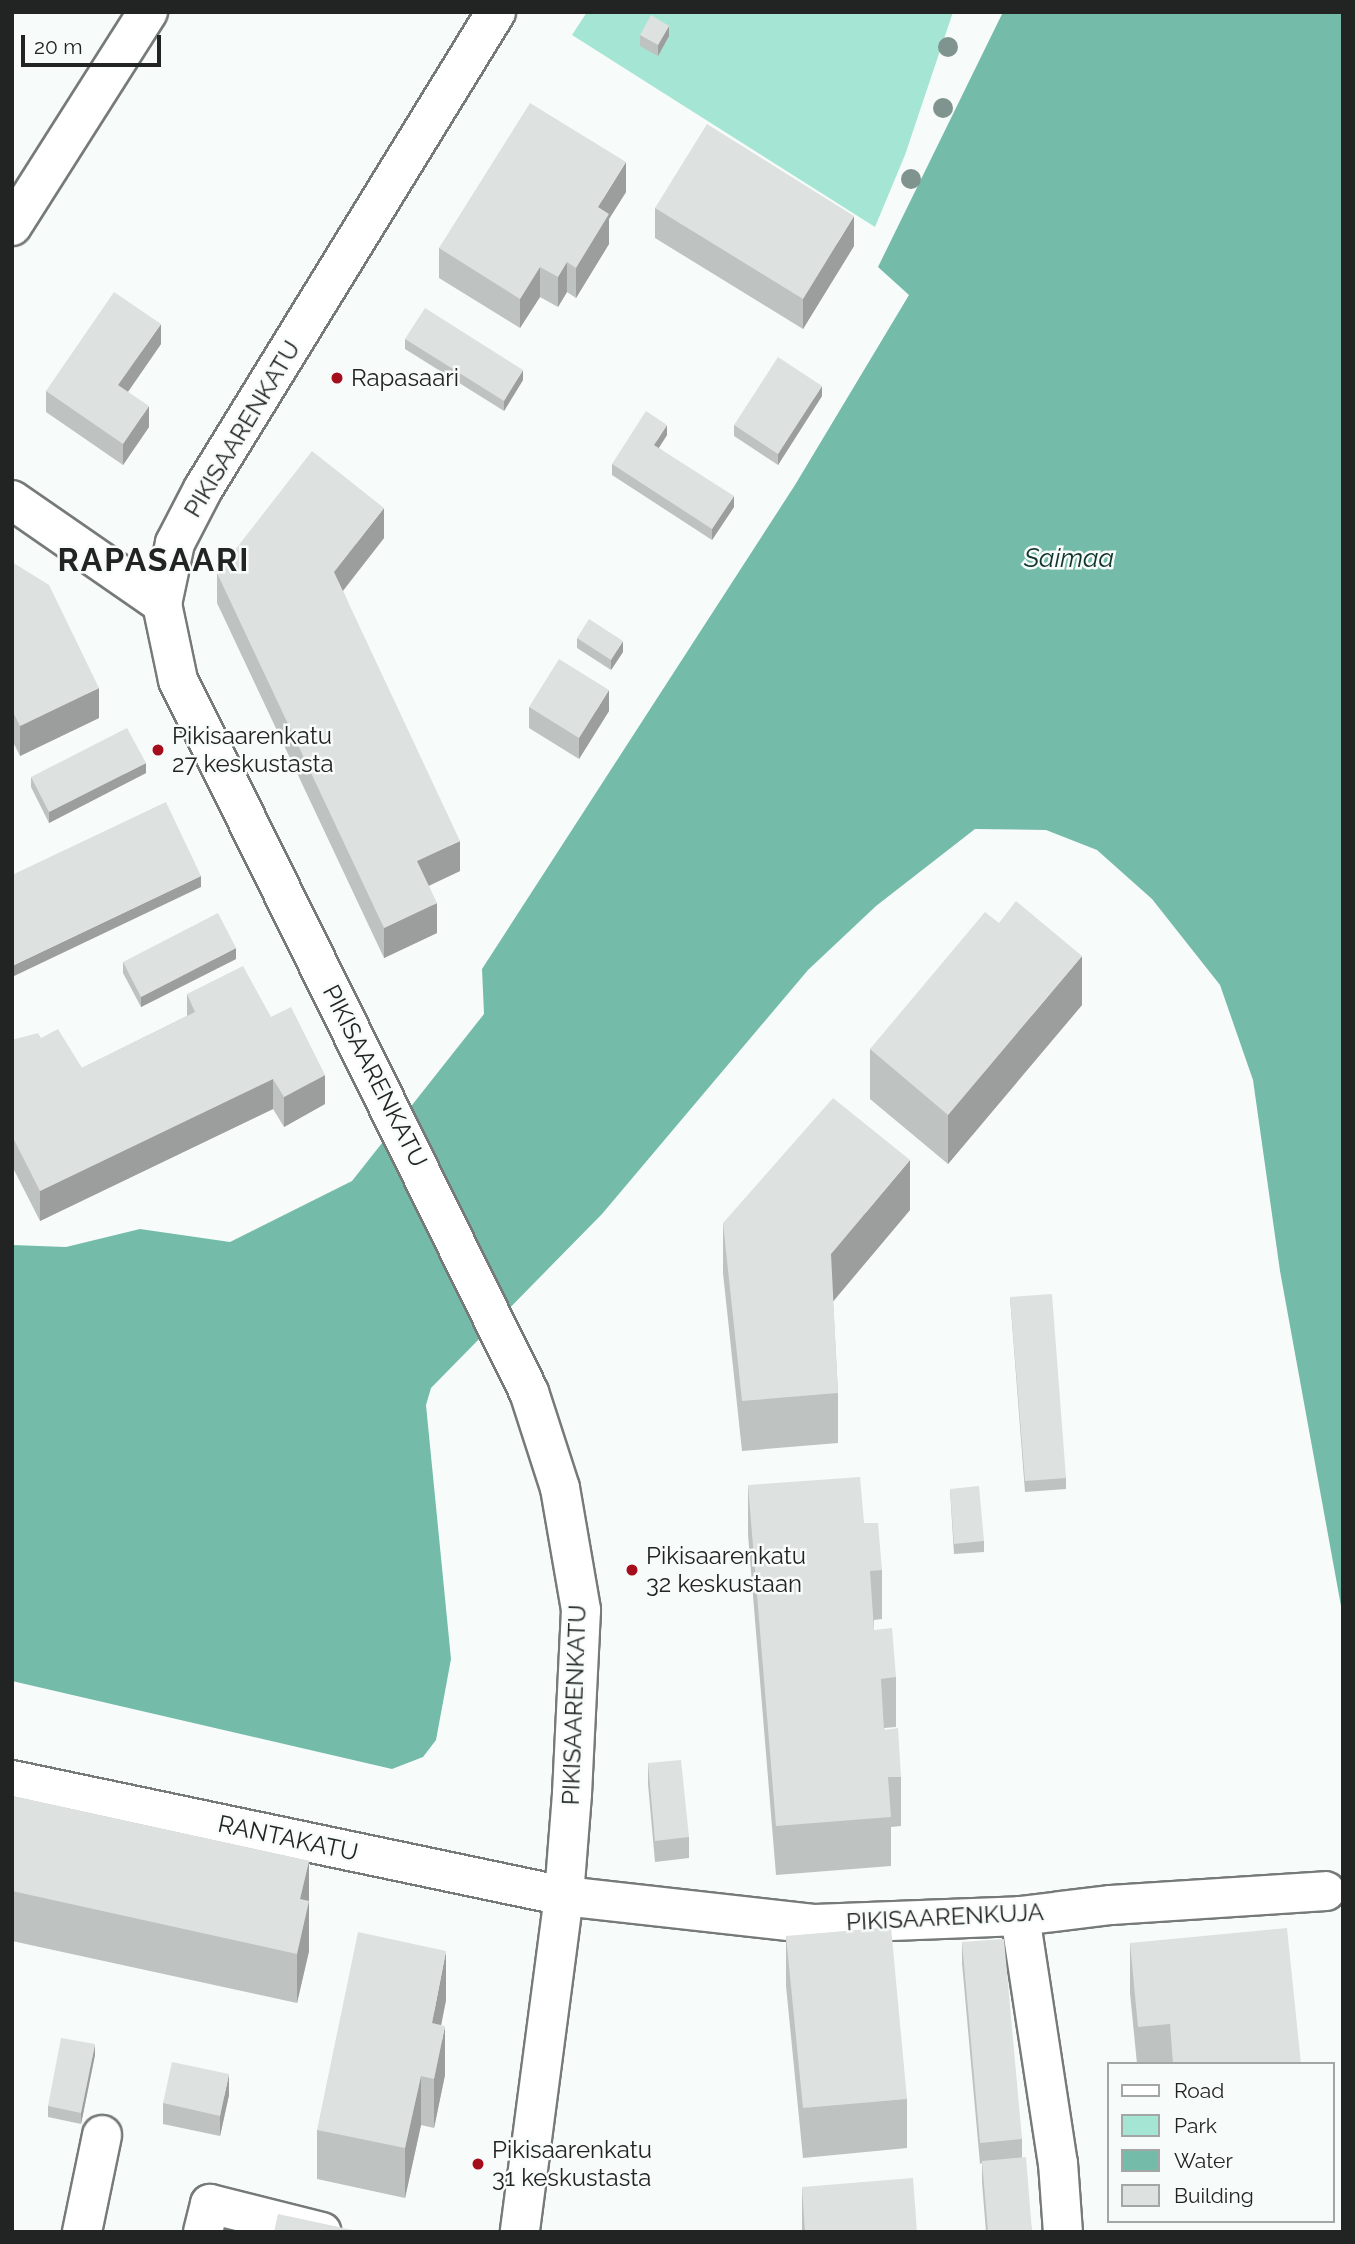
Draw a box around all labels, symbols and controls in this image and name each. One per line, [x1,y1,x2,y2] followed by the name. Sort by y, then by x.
[24,21,164,65] scale bar
[34,34,82,59] text: 20 m
[178,336,306,522] street label: PIKISAARENKATU
[351,364,459,392] place label: Rapasaari
[329,370,345,386] marker: Rapasaari
[59,541,249,579] district label: RAPASAARI
[1024,543,1114,575] water label: Saimaa
[172,722,334,778] place label: Pikisaarenkatu 27 keskustasta
[150,742,166,758] marker: Pikisaarenkatu 27 keskustasta
[317,980,433,1172] street label: PIKISAARENKATU
[646,1542,806,1598] place label: Pikisaarenkatu 32 keskustaan
[624,1562,640,1578] marker: Pikisaarenkatu 32 keskustaan
[556,1604,592,1806] street label: PIKISAARENKATU
[215,1809,361,1867] street label: RANTAKATU
[845,1897,1045,1937] street label: PIKISAARENKUJA
[1106,2062,1334,2223] legend
[1174,2078,1224,2103] text: Road
[1174,2113,1217,2138] text: Park
[492,2136,652,2192] place label: Pikisaarenkatu 31 keskustasta
[1174,2148,1233,2173] text: Water
[470,2156,486,2172] marker: Pikisaarenkatu 31 keskustasta
[1174,2183,1254,2208] text: Building

